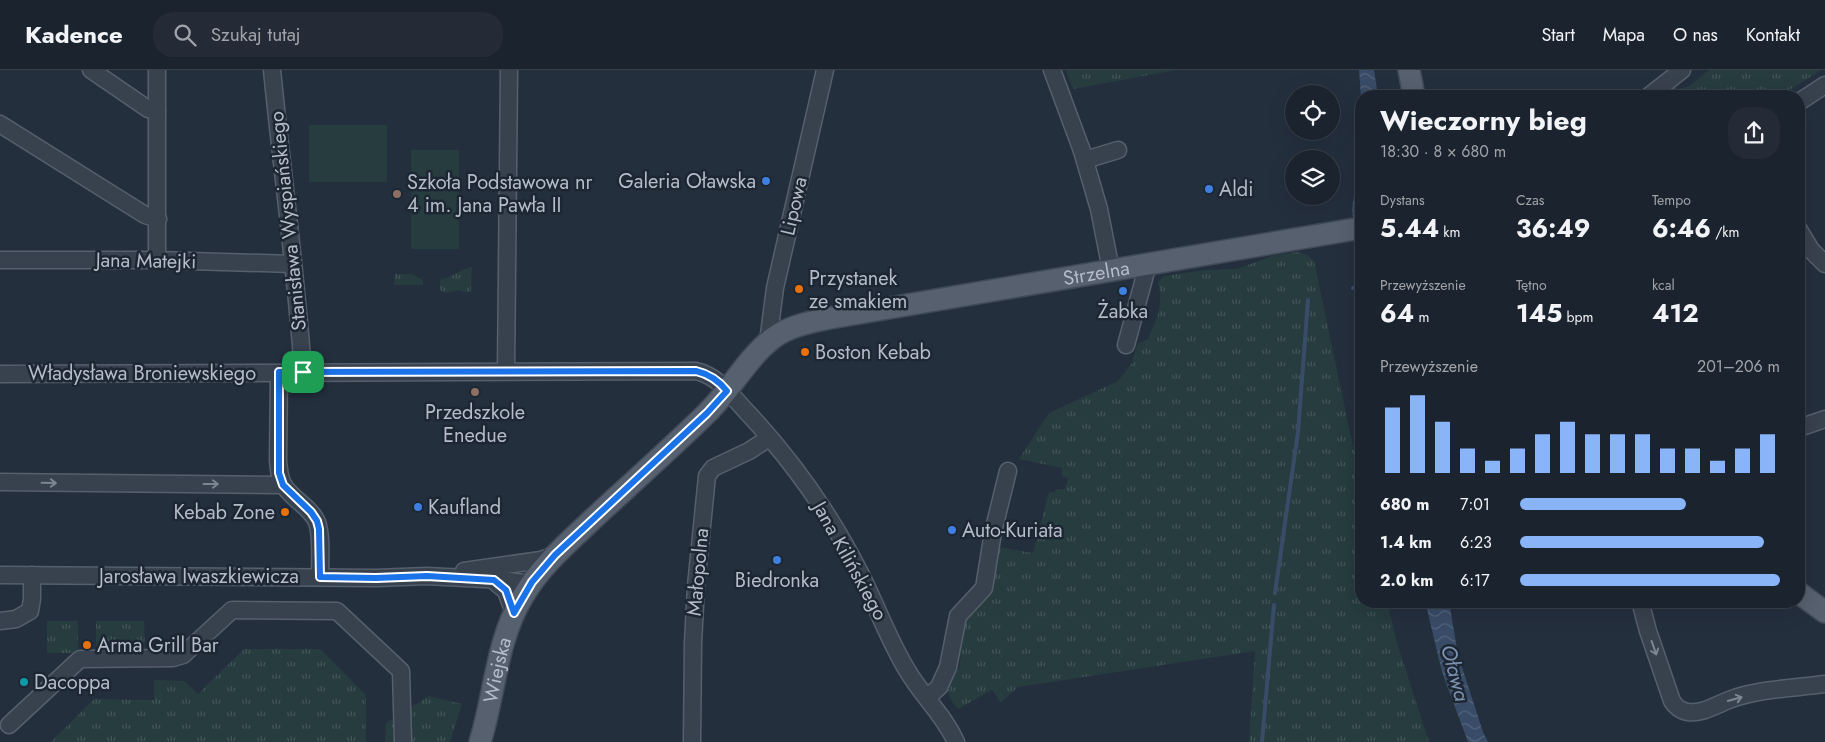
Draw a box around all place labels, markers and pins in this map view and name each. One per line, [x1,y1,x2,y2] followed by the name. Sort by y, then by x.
[618,167,756,196] place label: Galeria Oławska
[407,168,592,220] place label: Szkoła Podstawowa nr 4 im. Jana Pawła II
[760,175,772,187] marker: Galeria Oławska
[1219,175,1253,204] place label: Aldi
[1203,183,1215,195] marker: Aldi
[391,188,403,200] marker: Szkoła Podstawowa nr 4 im. Jana Pawła II
[809,264,907,316] place label: Przystanek ze smakiem
[793,283,805,295] marker: Przystanek ze smakiem
[1117,285,1129,297] marker: Żabka
[1098,297,1148,326] place label: Żabka
[815,338,931,367] place label: Boston Kebab
[799,346,811,358] marker: Boston Kebab
[282,351,324,393] pin
[469,386,481,398] marker: Przedszkole Enedue
[425,398,525,450] place label: Przedszkole Enedue
[428,493,501,522] place label: Kaufland
[174,498,275,527] place label: Kebab Zone
[412,501,424,513] marker: Kaufland
[279,506,291,518] marker: Kebab Zone
[962,516,1063,545] place label: Auto-Kuriata
[946,524,958,536] marker: Auto-Kuriata
[771,554,783,566] marker: Biedronka
[735,566,819,595] place label: Biedronka
[97,631,219,660] place label: Arma Grill Bar
[81,639,93,651] marker: Arma Grill Bar
[34,668,110,697] place label: Dacoppa
[18,676,30,688] marker: Dacoppa

